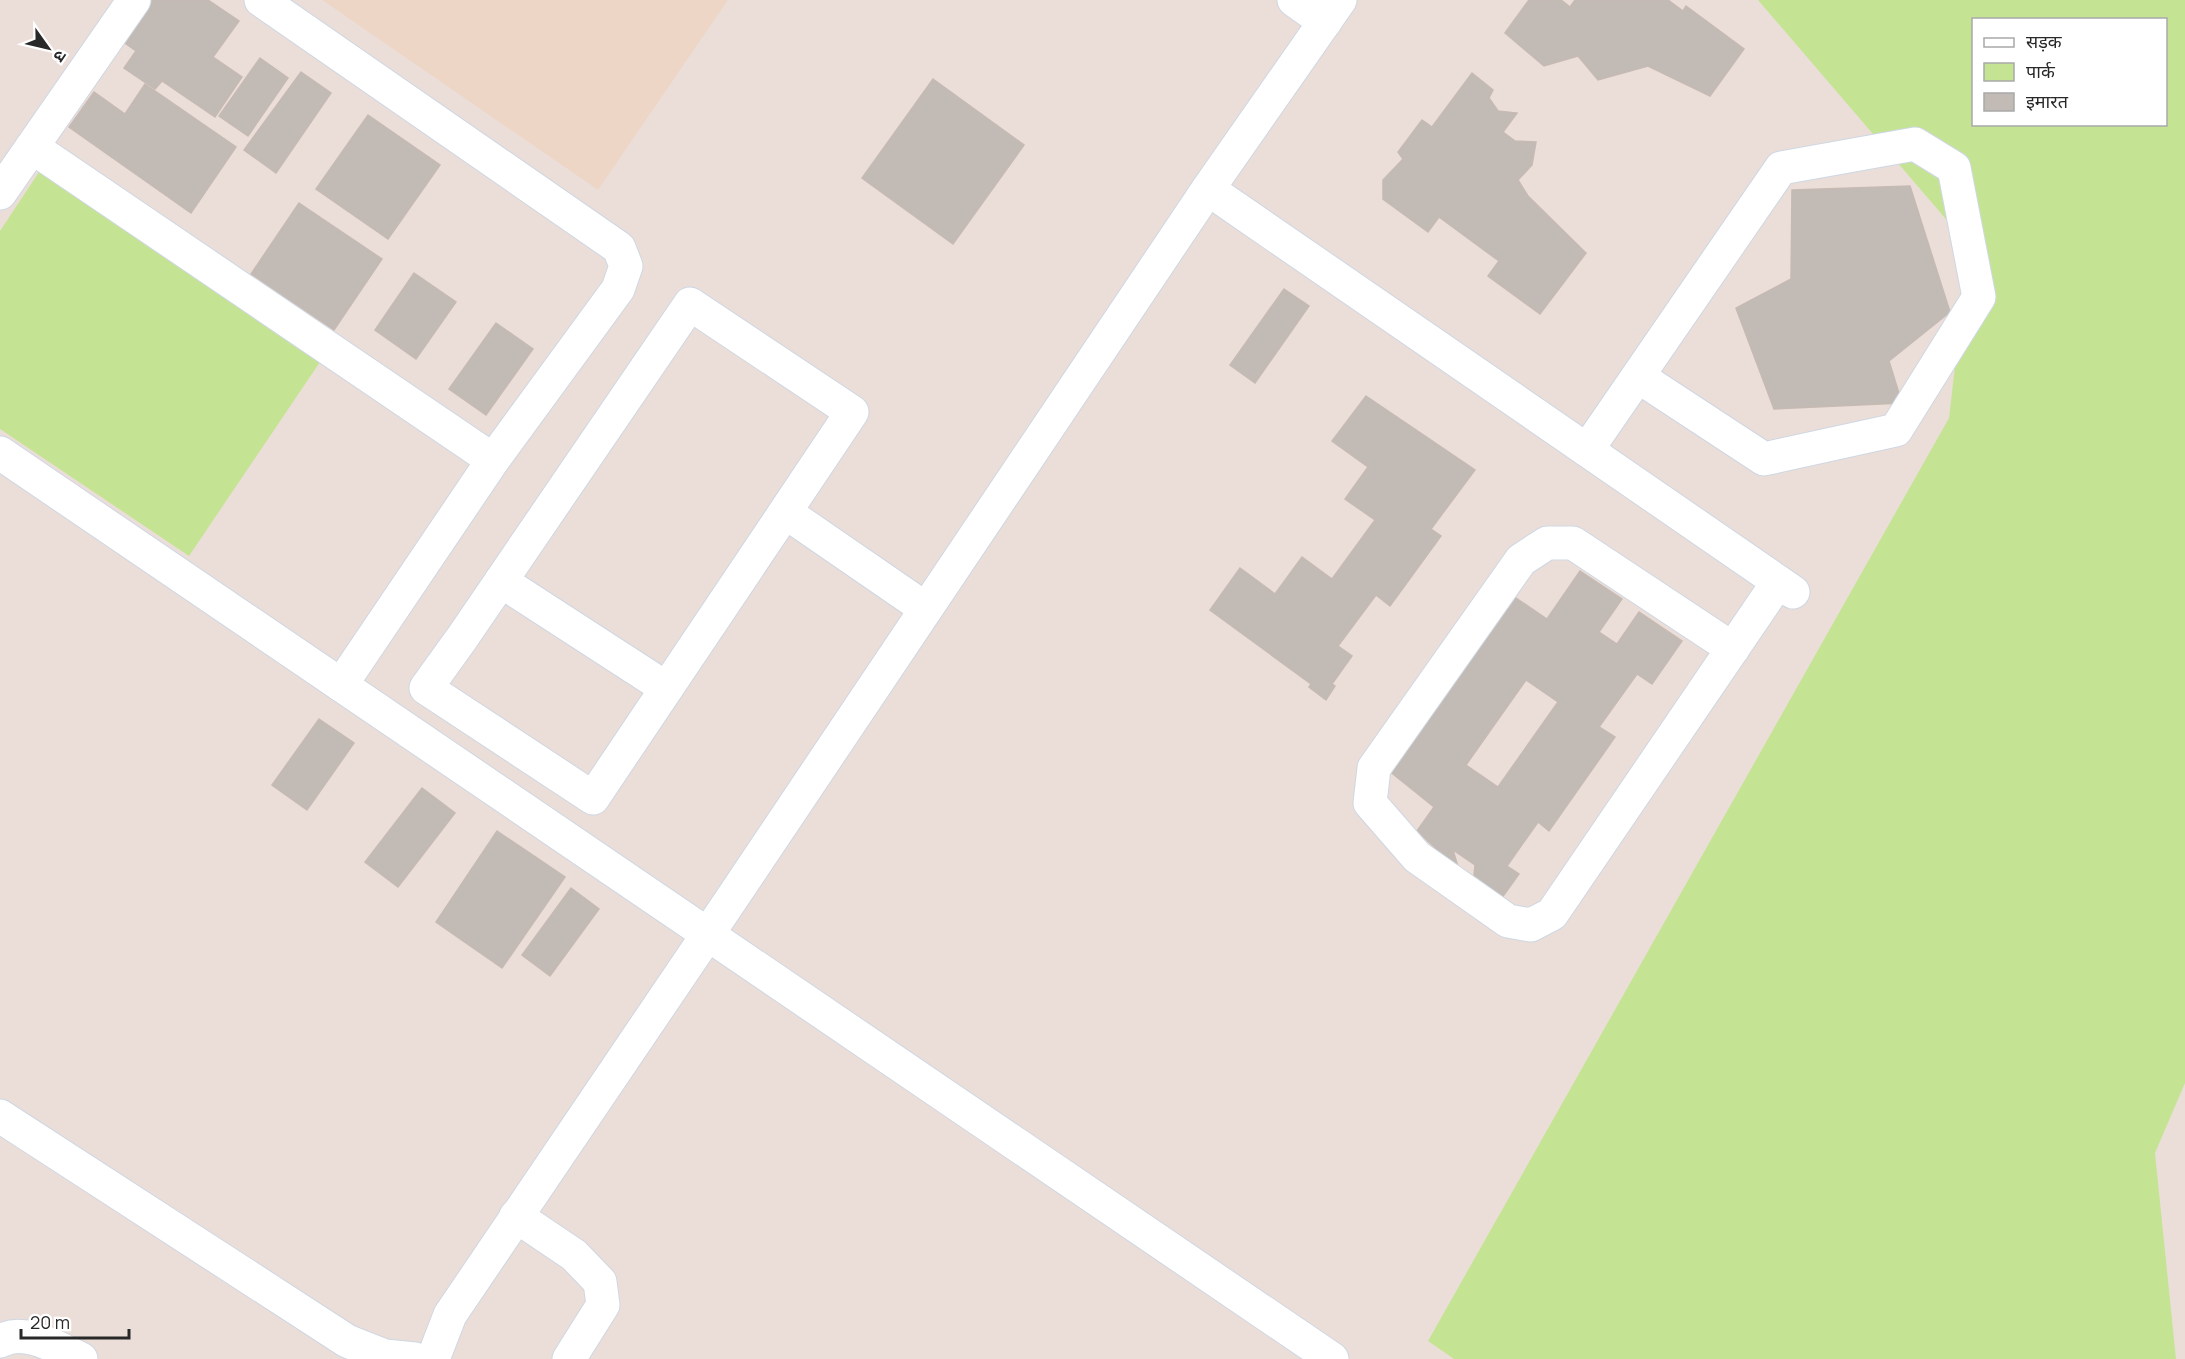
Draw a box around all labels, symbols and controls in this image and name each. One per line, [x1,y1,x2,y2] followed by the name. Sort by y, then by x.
[18,18,78,78] north arrow
[1972,18,2167,126] legend
[2026,29,2063,53] text: सड़क
[48,46,72,67] text: उ
[2026,59,2056,83] text: पार्क
[2026,89,2069,113] text: इमारत
[21,1302,129,1340] scale bar
[30,1310,70,1334] text: 20 m

